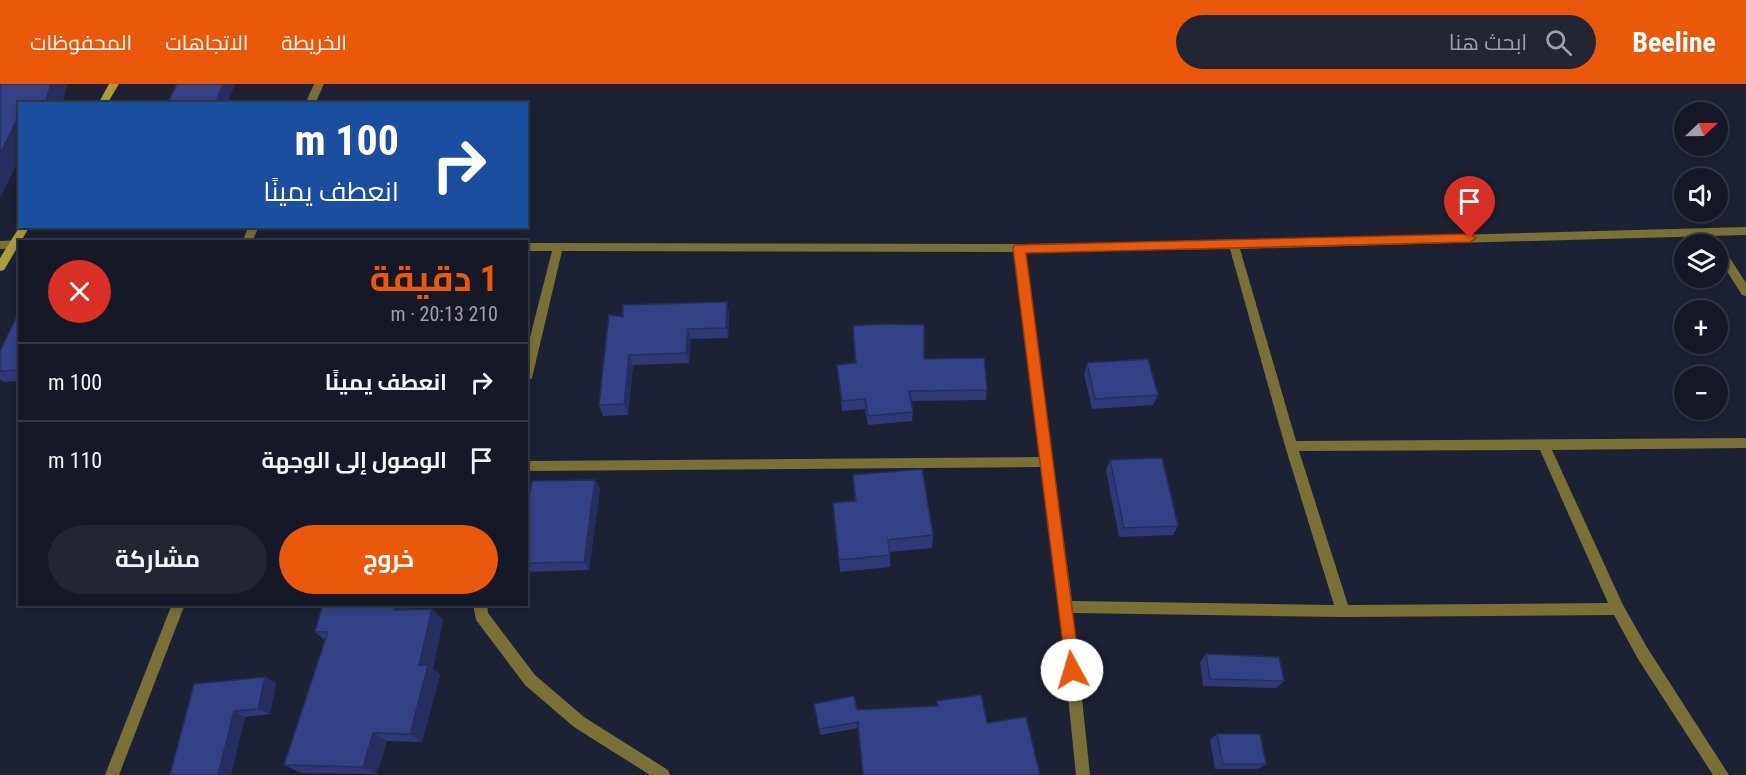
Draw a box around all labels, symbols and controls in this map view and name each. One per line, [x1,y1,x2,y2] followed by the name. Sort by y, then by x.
[1176,15,1596,69] search box
[1542,26,1575,59] icon: search
[1632,26,1716,59] text: Beeline
[1449,30,1527,55] text: ابحث هنا
[30,31,132,55] text: المحفوظات
[165,31,248,55] text: الاتجاهات
[281,31,347,55] text: الخريطة
[1674,102,1728,156] north arrow
[1674,102,1728,420] map controls
[294,116,399,165] text: 100 m
[420,126,498,204] icon: right
[1674,168,1728,222] button: sound
[263,176,399,208] text: انعطف يمينًا
[1444,176,1495,238] pin
[1453,185,1486,218] icon: arrive
[1674,234,1728,288] button: layers
[370,258,498,300] text: 1 دقيقة
[48,260,111,323] button: close
[1674,300,1728,354] button: +
[391,302,498,326] text: 210 m · 20:13
[465,366,498,399] icon: right
[1674,366,1728,420] button: −
[48,370,102,395] text: 100 m
[325,370,447,395] text: انعطف يمينًا
[465,444,498,477] icon: arrive
[48,448,102,473] text: 110 m
[262,448,447,473] text: الوصول إلى الوجهة
[48,525,267,594] button: مشاركة
[279,525,498,594] button: خروج
[1040,638,1104,702] position arrow

